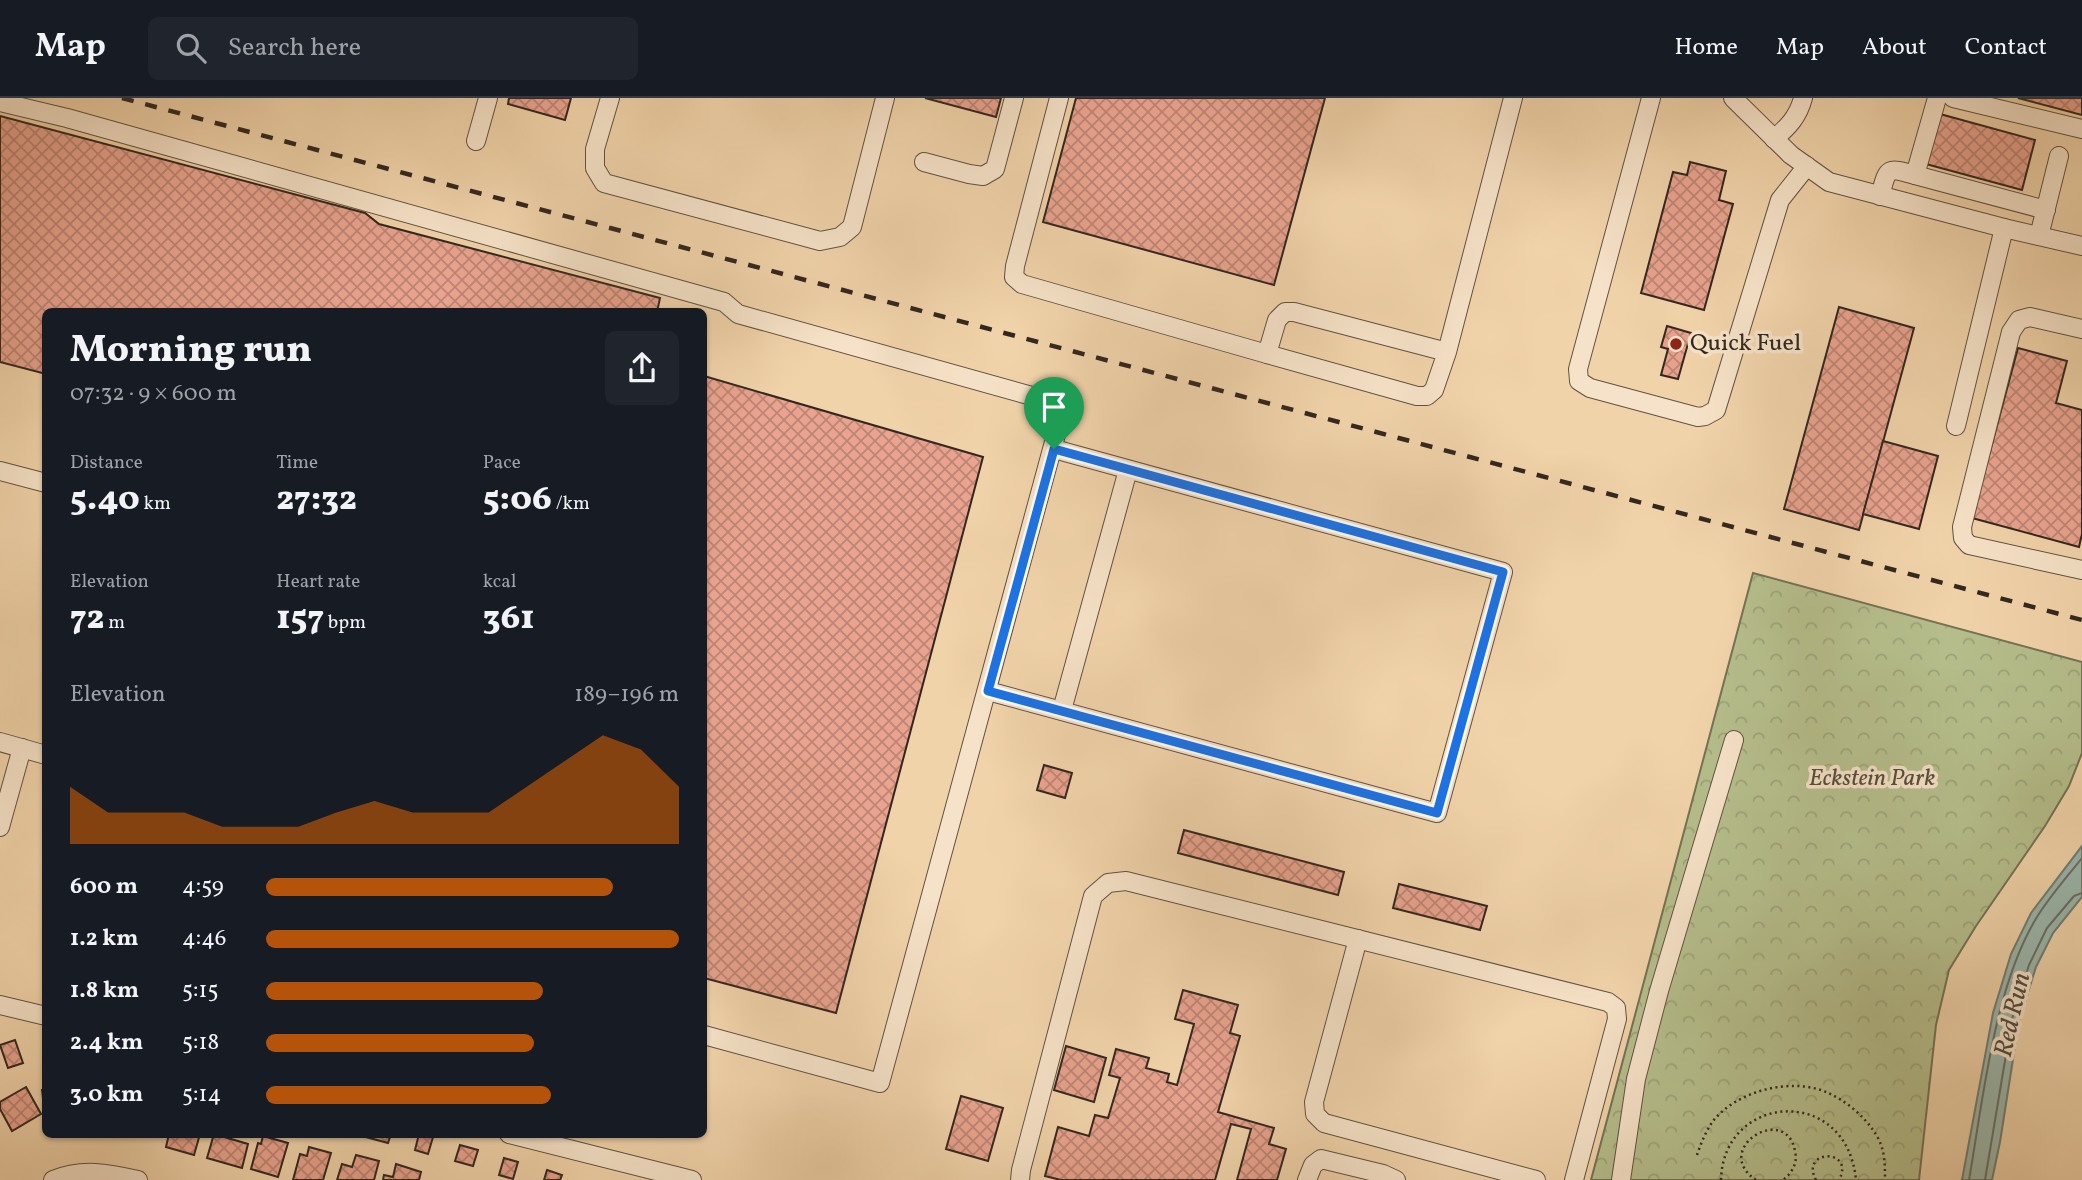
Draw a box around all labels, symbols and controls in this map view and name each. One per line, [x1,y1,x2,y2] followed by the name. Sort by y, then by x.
[148,17,638,80] search box
[35,25,106,71] text: Map
[172,29,210,67] icon: search
[228,30,361,66] text: Search here
[1674,31,1738,65] text: Home
[1776,31,1824,65] text: Map
[1862,31,1927,65] text: About
[1965,31,2047,65] text: Contact
[70,325,312,378] text: Morning run
[1690,327,1801,361] place label: Quick Fuel
[605,331,679,405] button: share
[1668,336,1684,352] marker: Quick Fuel
[1024,377,1084,449] pin
[70,378,237,410] text: 07:32 · 9 × 600 m
[1035,388,1073,426] icon: arrive
[70,450,143,476] text: Distance
[276,450,318,476] text: Time
[483,450,521,476] text: Pace
[70,476,140,524] text: 5.40
[276,476,357,524] text: 27:32
[483,476,552,524] text: 5:06
[140,491,171,517] text: km
[552,491,590,517] text: /km
[70,569,149,595] text: Elevation
[276,569,360,595] text: Heart rate
[483,569,516,595] text: kcal
[70,595,104,643] text: 72
[276,595,324,643] text: 157
[483,595,535,643] text: 361
[104,610,125,636] text: m
[324,610,366,636] text: bpm
[70,679,166,711] text: Elevation
[574,679,679,711] text: 189–196 m
[1809,762,1935,796] park label: Eckstein Park
[70,871,138,903] text: 600 m
[182,871,224,903] text: 4:59
[70,923,139,955] text: 1.2 km
[182,923,226,955] text: 4:46
[1986,969,2040,1061] water label: Red Run
[70,975,139,1007] text: 1.8 km
[182,975,218,1007] text: 5:15
[70,1027,143,1059] text: 2.4 km
[182,1027,219,1059] text: 5:18
[70,1079,143,1111] text: 3.0 km
[182,1079,221,1111] text: 5:14

